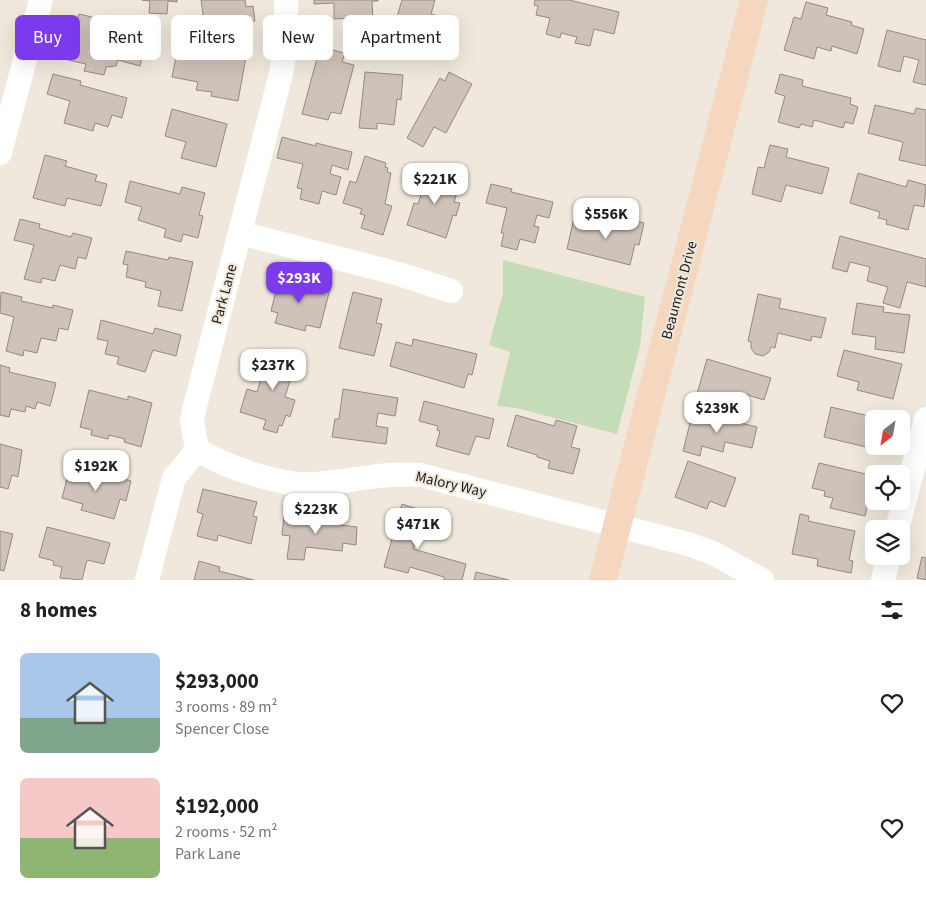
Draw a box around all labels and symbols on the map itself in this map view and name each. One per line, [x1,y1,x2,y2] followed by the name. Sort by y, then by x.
[400,162,470,205] pin: $221K
[571,198,641,240] pin: $556K
[656,239,703,342] street label: Beaumont Drive
[206,262,243,327] street label: Park Lane
[264,262,334,304] pin: $293K
[238,348,308,391] pin: $237K
[682,392,752,434] pin: $239K
[865,410,910,455] north arrow
[61,450,131,492] pin: $192K
[413,466,488,503] street label: Malory Way
[281,492,351,535] pin: $223K
[383,508,453,550] pin: $471K

